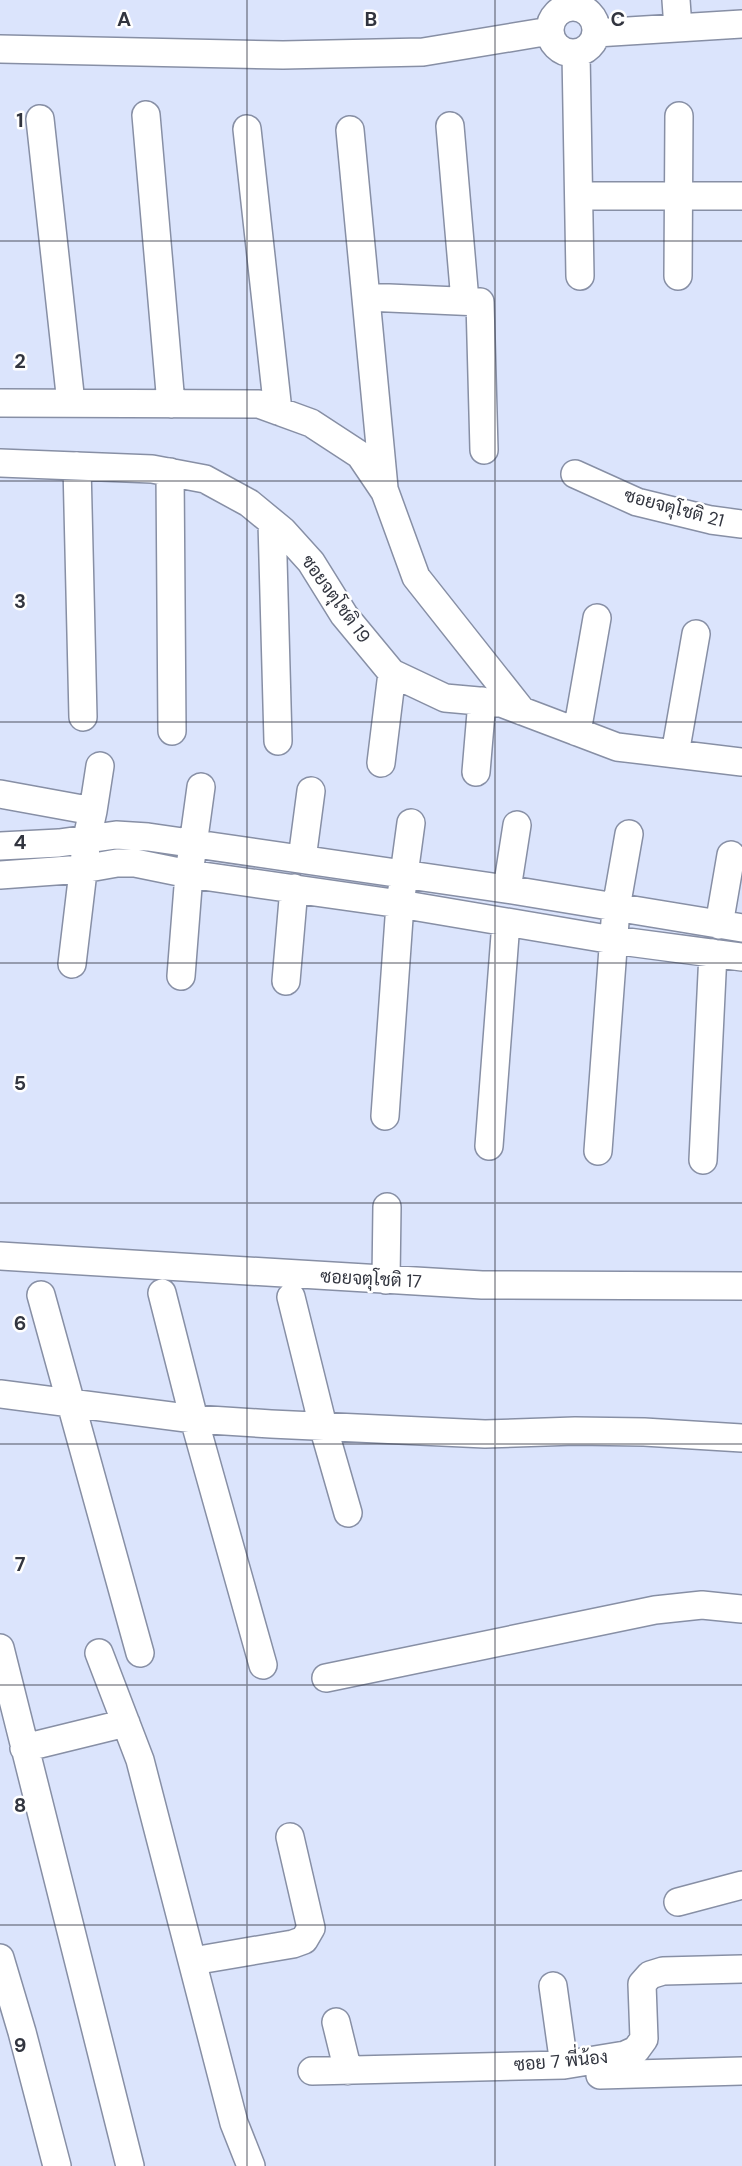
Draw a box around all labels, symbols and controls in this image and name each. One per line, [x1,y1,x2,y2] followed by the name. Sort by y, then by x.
[117,6,131,32] text: A
[365,6,377,32] text: B
[611,6,625,32] text: C
[16,107,24,133] text: 1
[14,348,26,374] text: 2
[621,482,727,533] street label: ซอยจตุโชติ 21
[296,550,377,648] street label: ซอยจตุโชติ 19
[14,588,26,614] text: 3
[14,829,27,855] text: 4
[14,1070,26,1096] text: 5
[320,1263,422,1294] street label: ซอยจตุโชติ 17
[14,1310,26,1336] text: 6
[15,1551,26,1577] text: 7
[14,1792,26,1818] text: 8
[14,2032,26,2058] text: 9
[513,2041,609,2077] street label: ซอย 7 พี่น้อง

